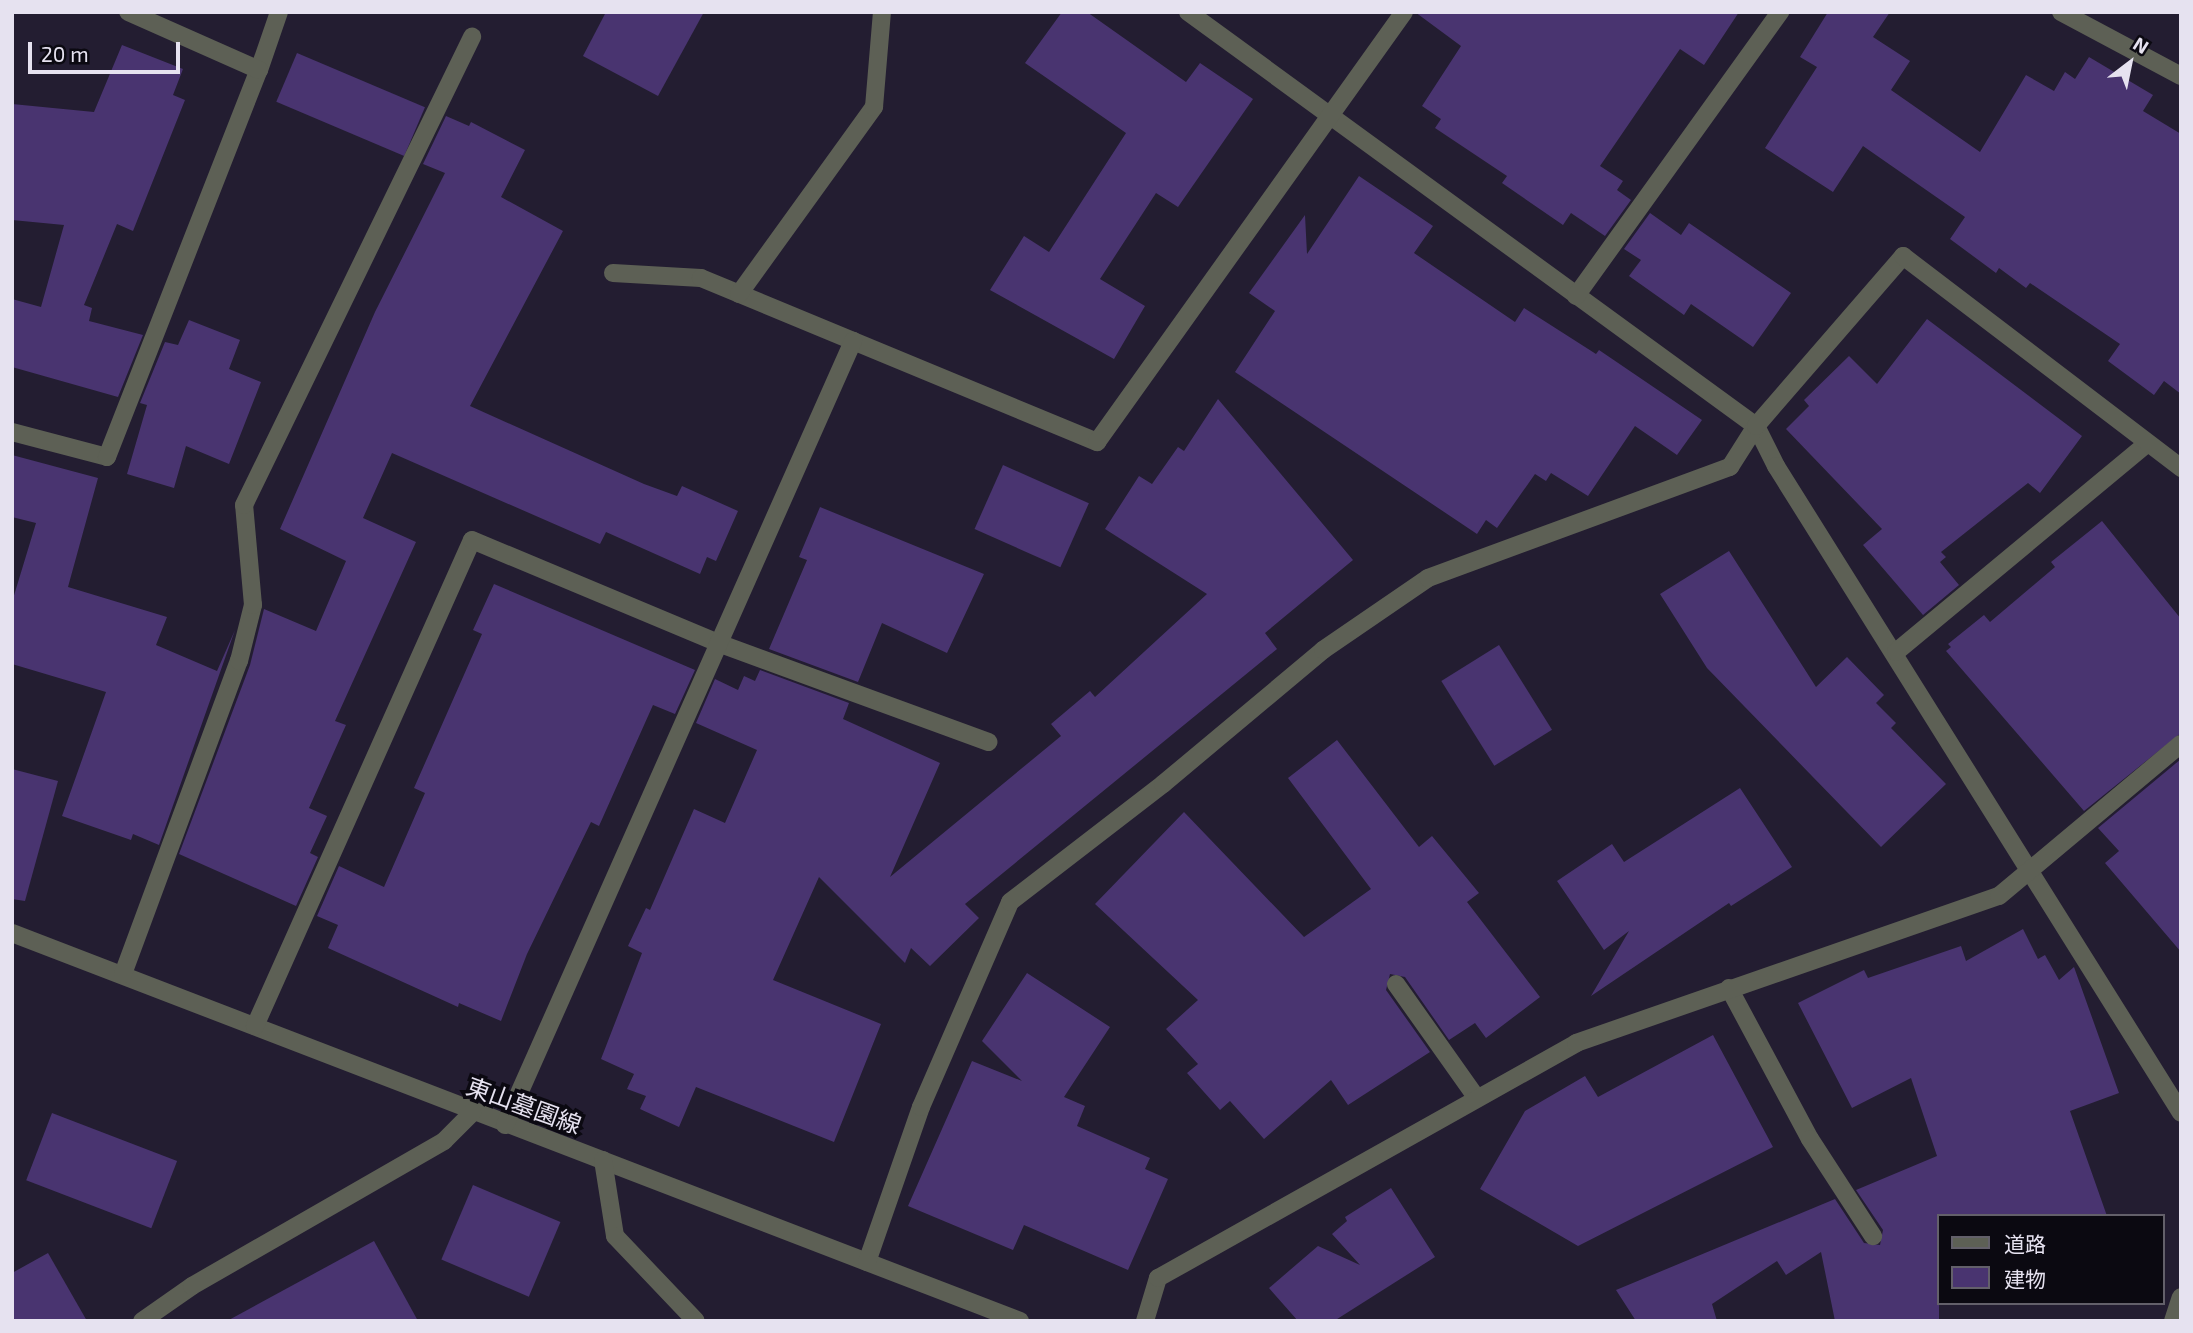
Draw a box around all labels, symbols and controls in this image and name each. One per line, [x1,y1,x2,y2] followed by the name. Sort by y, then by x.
[32,28,184,72] scale bar
[2095,28,2165,98] north arrow
[2129,31,2153,58] text: N
[41,41,89,66] text: 20 m
[463,1071,585,1139] street label: 東山墓園線
[1938,1214,2165,1305] legend
[2004,1231,2046,1256] text: 道路
[2004,1266,2046,1291] text: 建物

